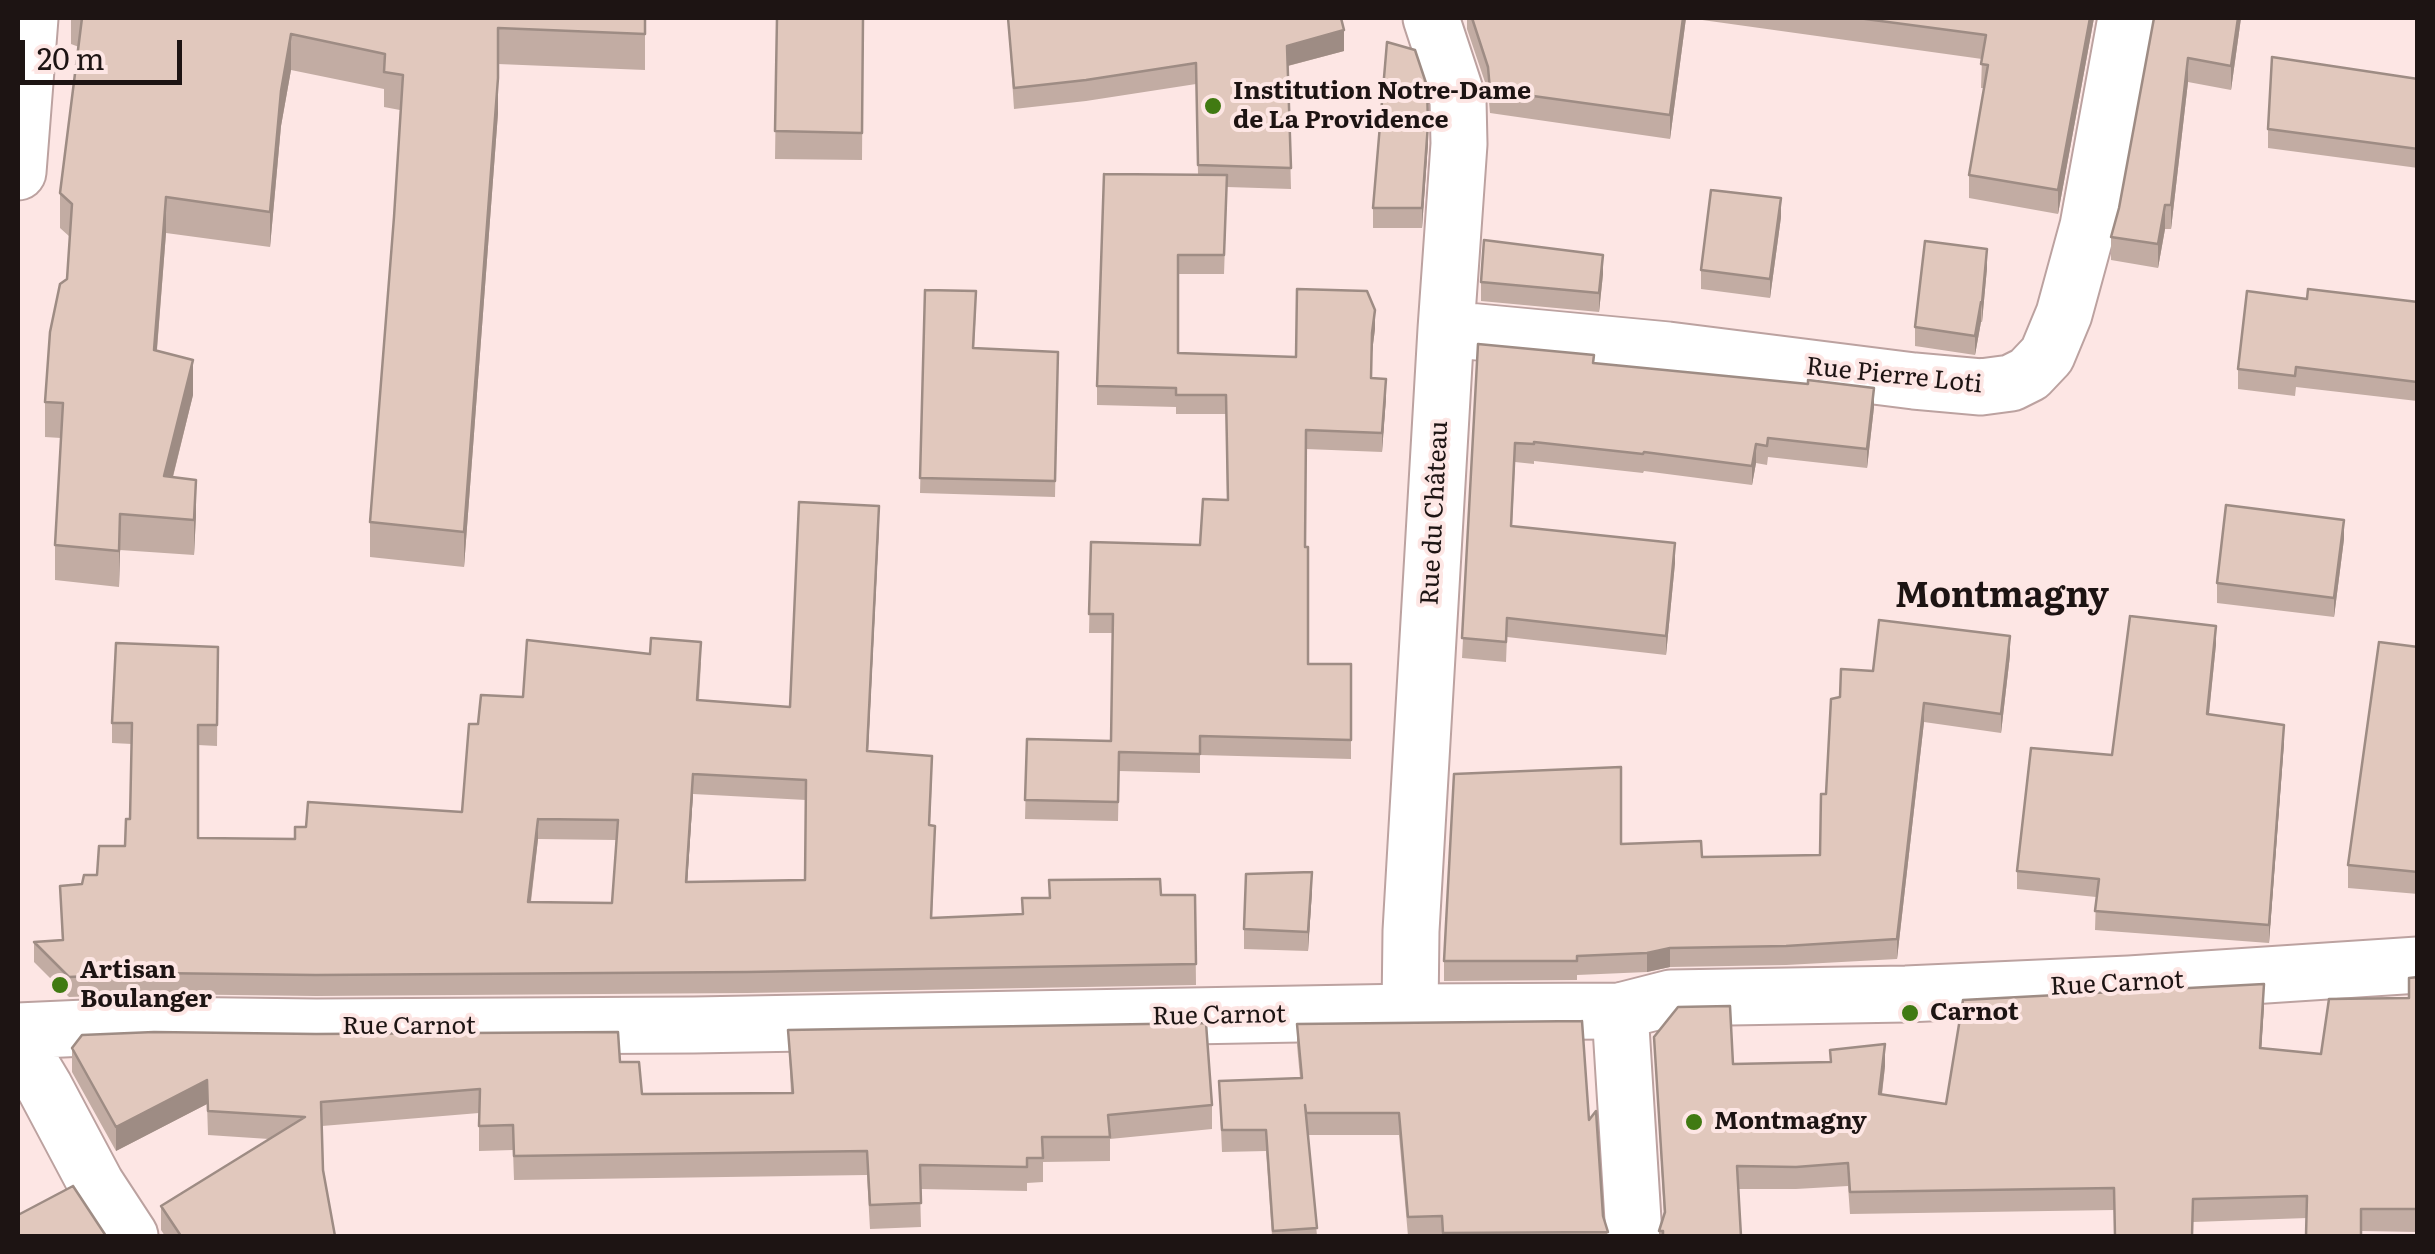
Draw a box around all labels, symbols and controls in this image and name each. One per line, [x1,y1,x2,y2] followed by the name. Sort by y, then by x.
[25,20,188,82] scale bar
[37,35,105,79] text: 20 m
[1233,77,1531,136] place label: Institution Notre-Dame de La Providence
[1202,95,1224,117] marker: Institution Notre-Dame de La Providence
[1804,352,1984,400] street label: Rue Pierre Loti
[1415,420,1455,606] street label: Rue du Château
[1895,576,2109,618] district label: Montmagny
[80,956,212,1015] place label: Artisan Boulanger
[2049,966,2185,1002] street label: Rue Carnot
[49,974,71,996] marker: Artisan Boulanger
[1930,998,2019,1028] place label: Carnot
[1152,1000,1286,1032] street label: Rue Carnot
[1899,1002,1921,1024] marker: Carnot
[342,1012,476,1042] street label: Rue Carnot
[1714,1107,1867,1137] place label: Montmagny
[1683,1111,1705,1133] marker: Montmagny

